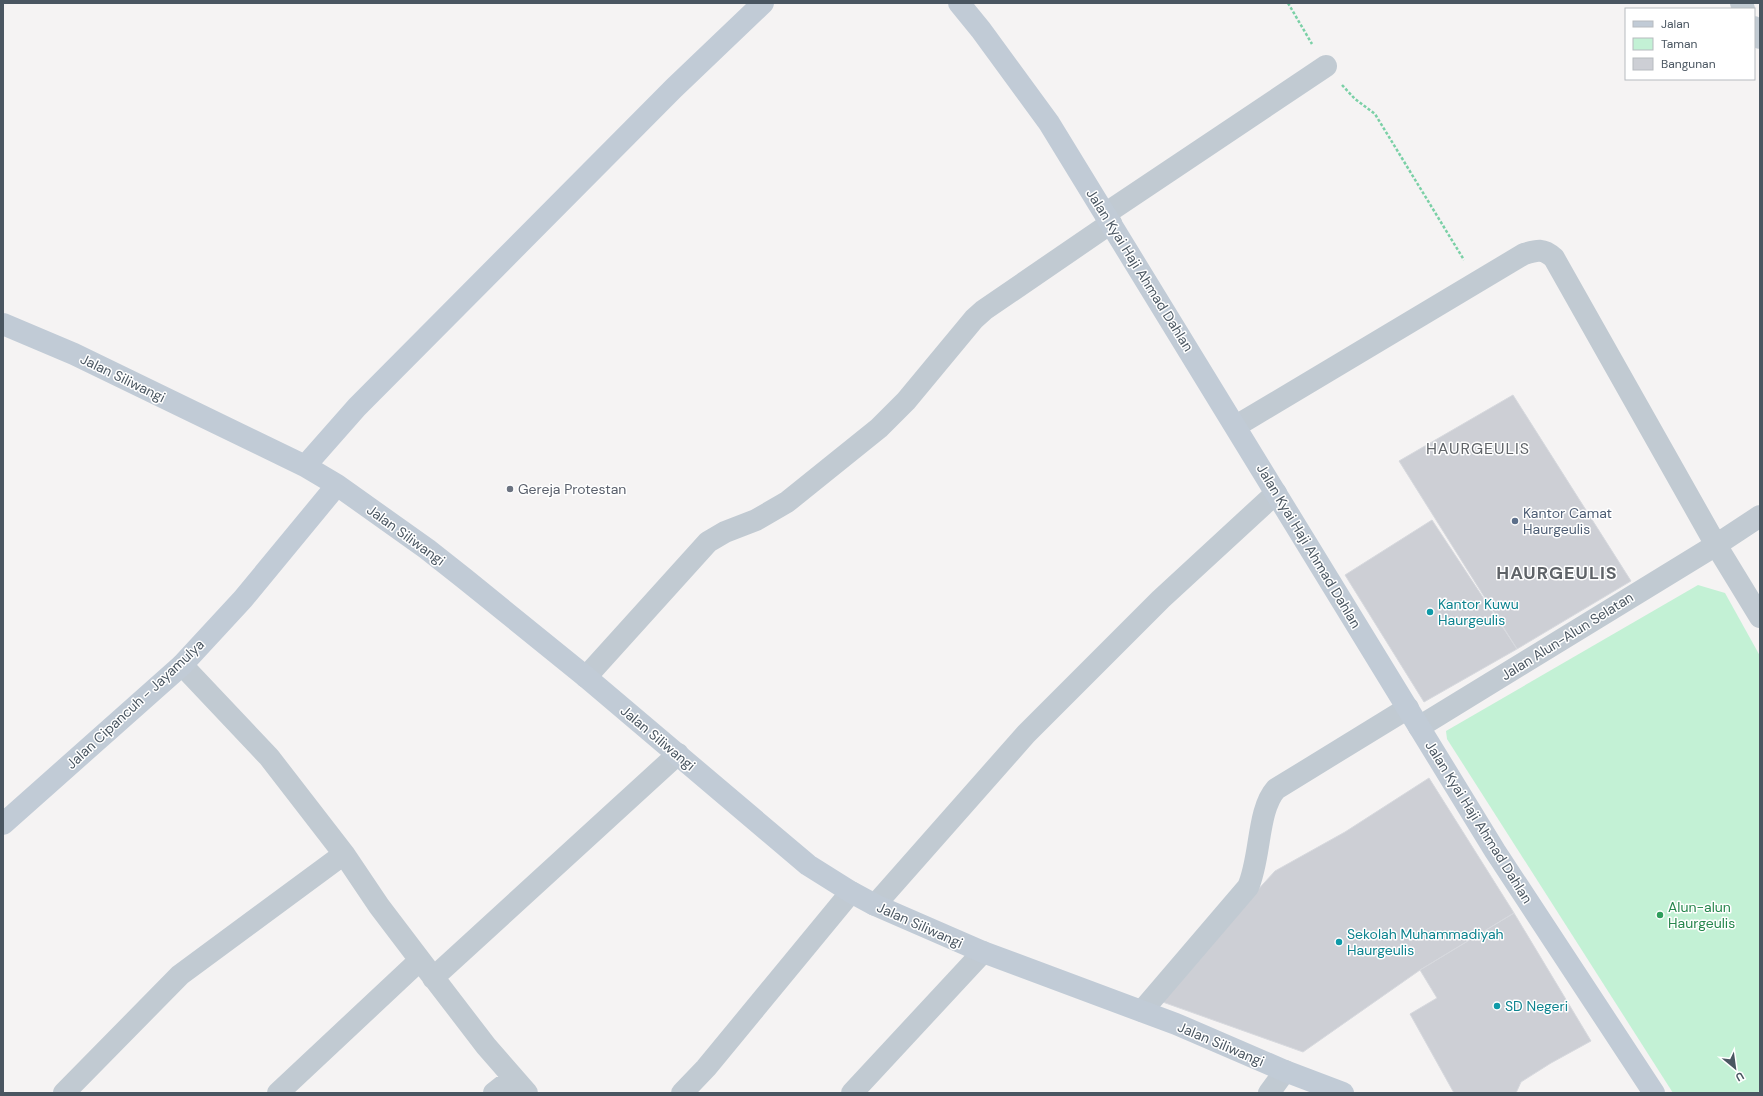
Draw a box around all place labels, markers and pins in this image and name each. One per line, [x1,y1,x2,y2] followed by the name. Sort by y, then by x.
[518,480,626,498] place label: Gereja Protestan
[505,484,515,494] marker: Gereja Protestan
[1523,504,1612,538] place label: Kantor Camat Haurgeulis
[1510,516,1520,526] marker: Kantor Camat Haurgeulis
[1438,595,1519,629] place label: Kantor Kuwu Haurgeulis
[1425,607,1435,617] marker: Kantor Kuwu Haurgeulis
[1668,898,1735,932] place label: Alun-alun Haurgeulis
[1655,910,1665,920] marker: Alun-alun Haurgeulis
[1347,925,1504,959] place label: Sekolah Muhammadiyah Haurgeulis
[1334,937,1344,947] marker: Sekolah Muhammadiyah Haurgeulis
[1505,997,1568,1015] place label: SD Negeri
[1492,1001,1502,1011] marker: SD Negeri

